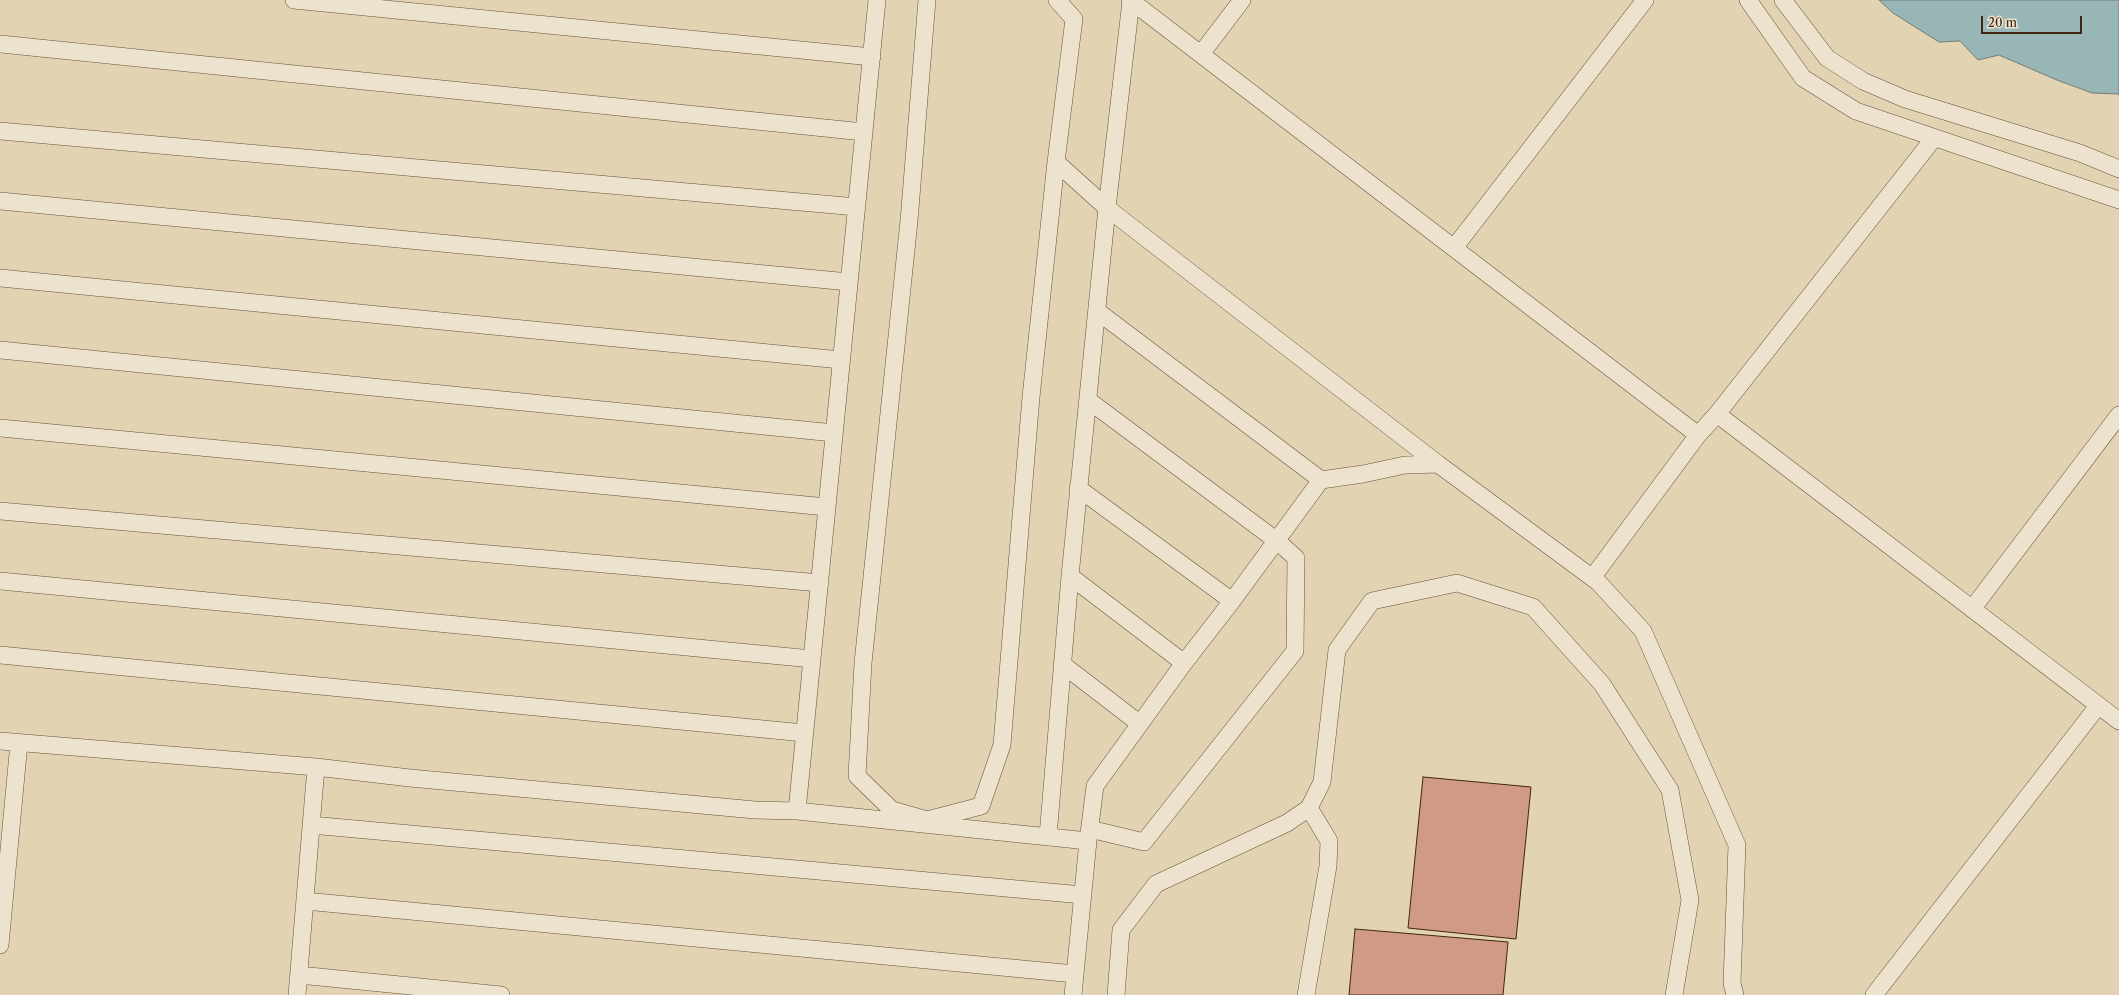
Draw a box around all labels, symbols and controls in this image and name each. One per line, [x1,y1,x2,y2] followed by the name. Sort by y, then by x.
[1983,8,2084,34] scale bar
[1988,15,2017,30] text: 20 m

